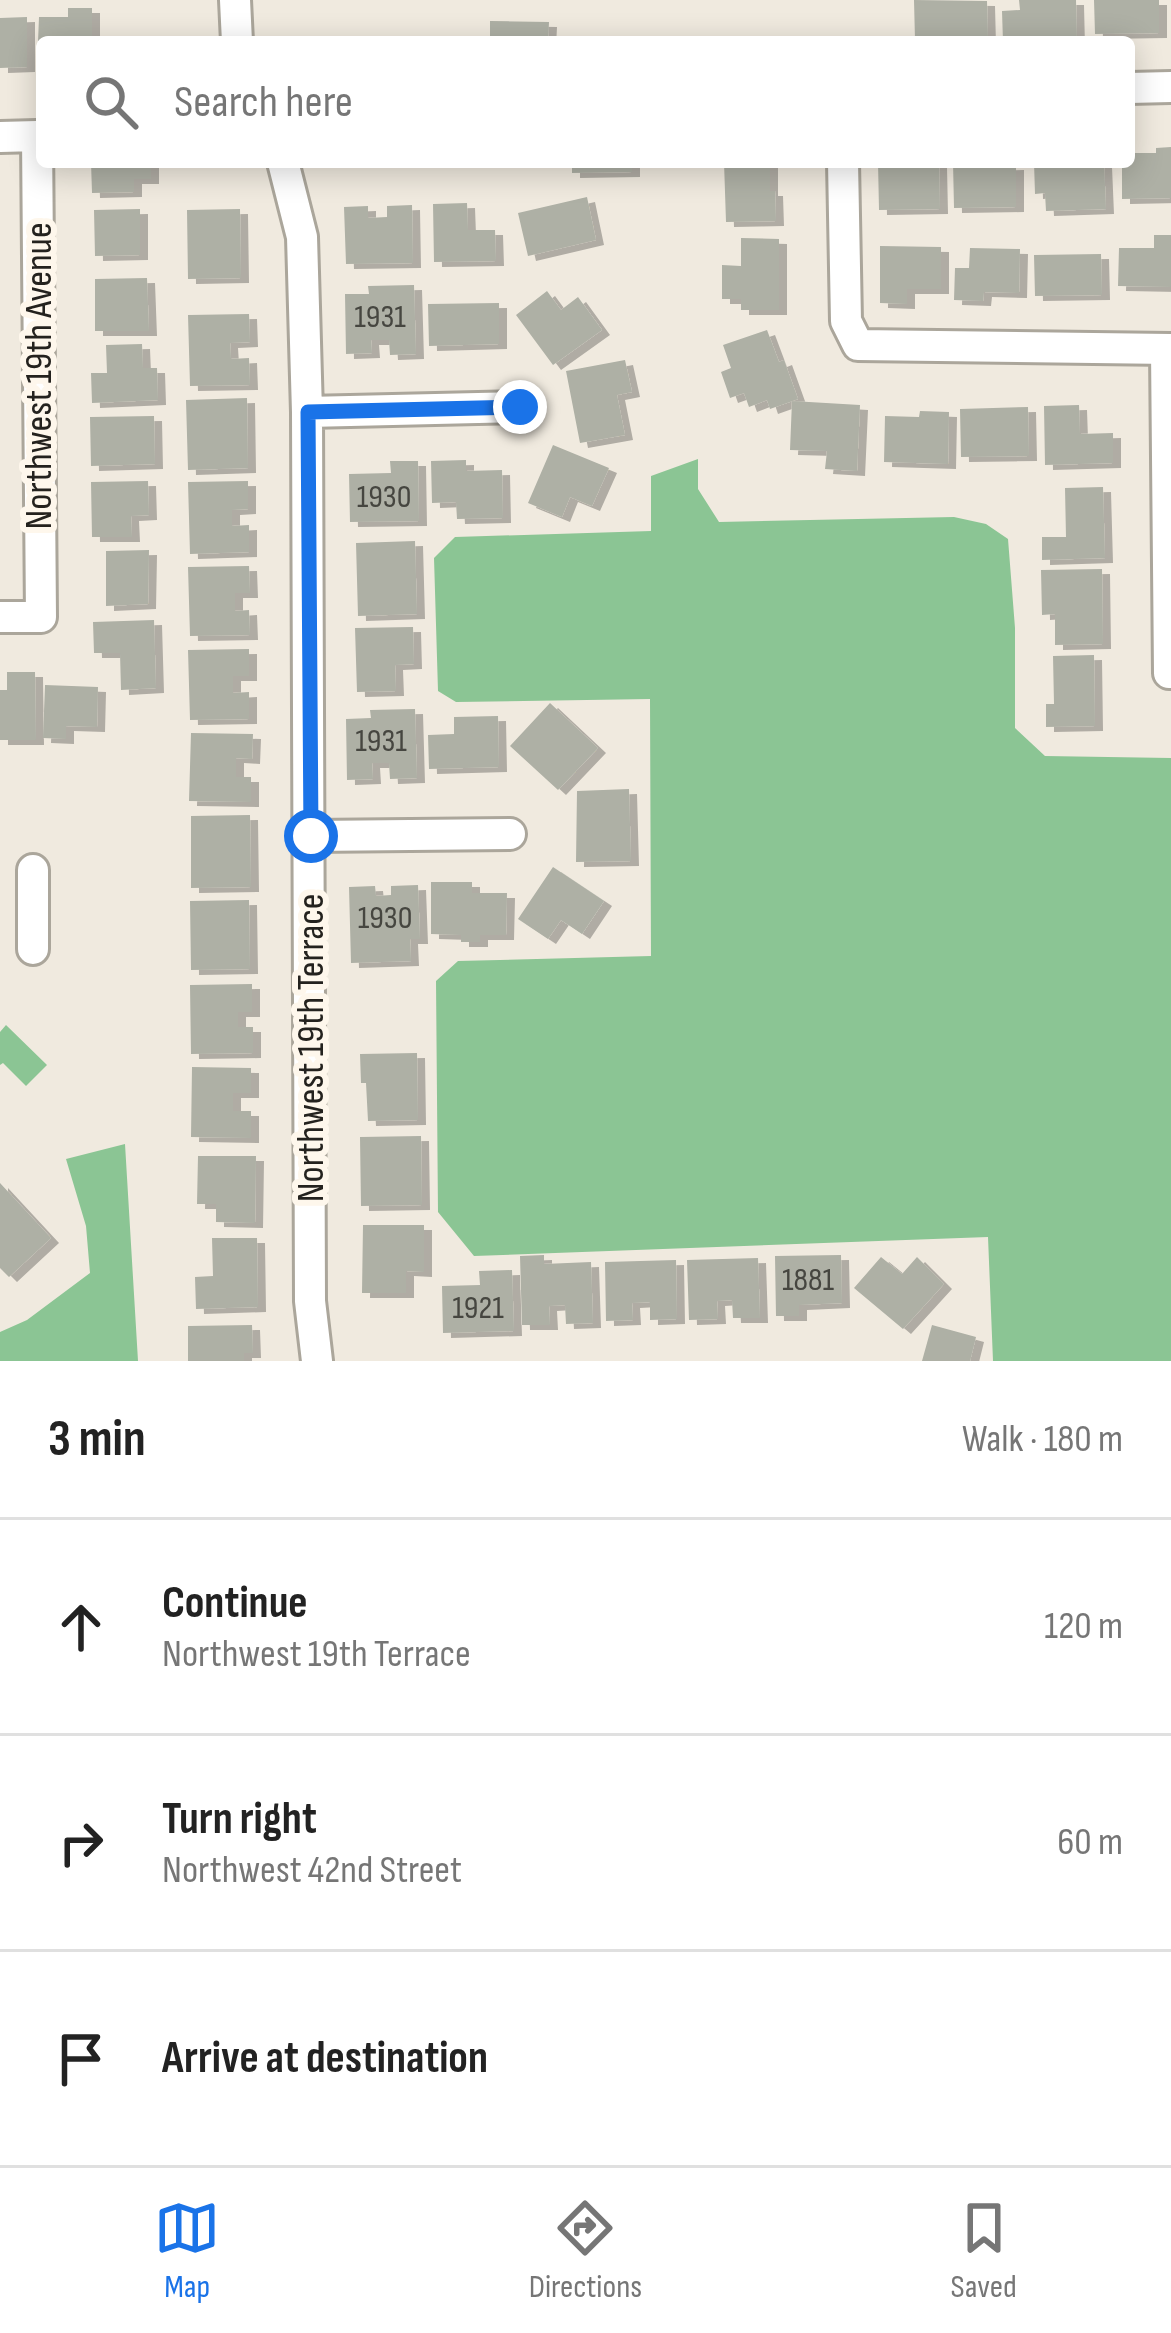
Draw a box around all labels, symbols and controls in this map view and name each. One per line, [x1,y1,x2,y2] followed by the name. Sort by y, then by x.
[36,36,1135,168] search box
[78,69,144,135] icon: search
[174,75,353,130] text: Search here
[16,222,63,530] street label: Northwest 19th Avenue
[354,297,406,337] house number: 1931
[493,380,547,434] route end
[357,477,411,517] house number: 1930
[355,721,407,761] house number: 1931
[284,809,338,863] route start
[288,894,335,1202] street label: Northwest 19th Terrace
[358,898,412,938] house number: 1930
[782,1260,834,1300] house number: 1881
[452,1288,504,1328] house number: 1921
[48,1409,146,1470] text: 3 min
[962,1416,1123,1463] text: Walk · 180 m
[162,1576,308,1631] text: Continue
[48,1594,114,1660] icon: ahead
[1044,1603,1123,1650] text: 120 m
[162,1631,471,1678] text: Northwest 19th Terrace
[162,1792,317,1847] text: Turn right
[48,1810,114,1876] icon: right
[1057,1819,1123,1866] text: 60 m
[162,1847,462,1894] text: Northwest 42nd Street
[48,2026,114,2092] icon: arrive
[162,2031,488,2086] text: Arrive at destination
[154,2195,220,2307] tab: Map
[529,2195,642,2307] tab: Directions
[951,2195,1017,2307] tab: Saved

